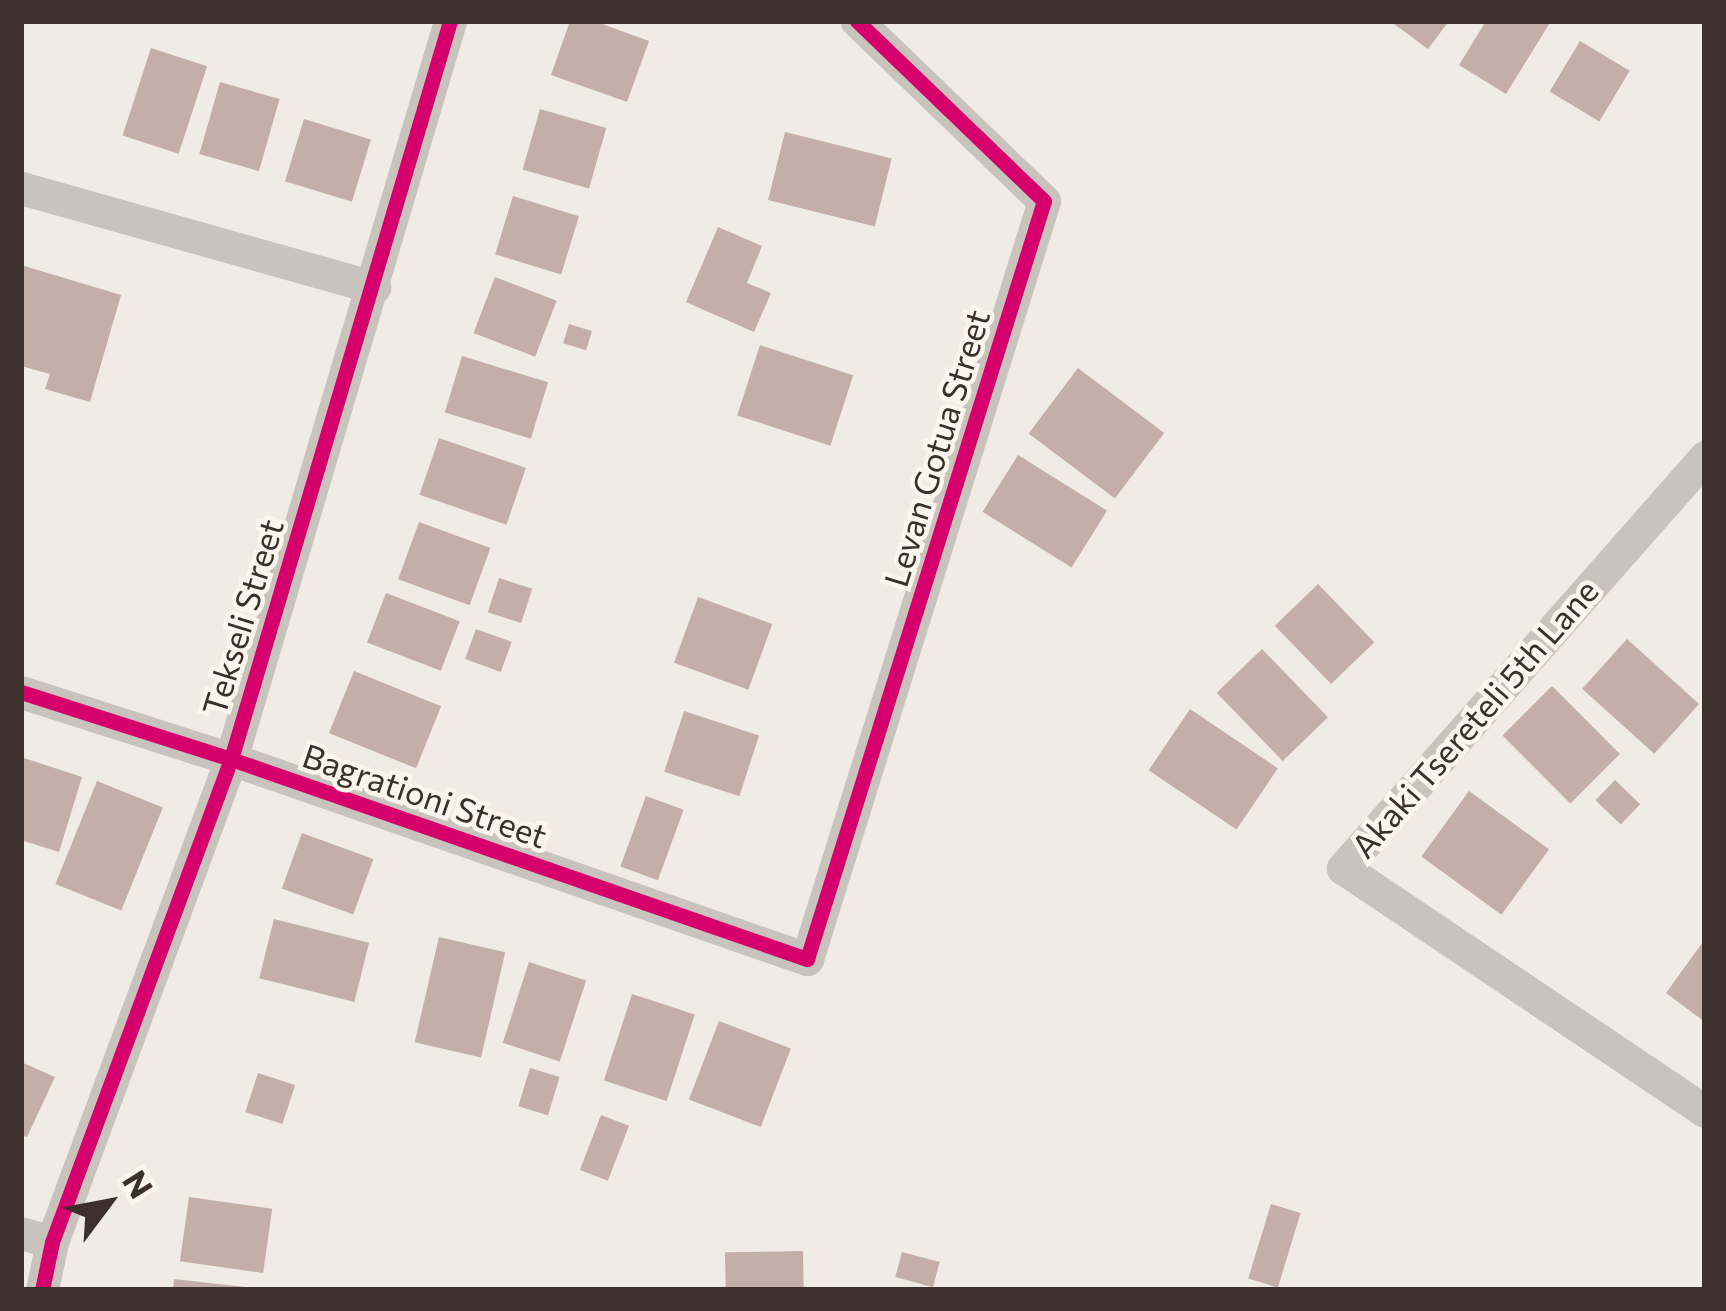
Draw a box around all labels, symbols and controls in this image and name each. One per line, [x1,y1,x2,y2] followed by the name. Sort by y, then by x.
[875,305,997,591] street label: Levan Gotua Street
[193,514,291,720] street label: Tekseli Street
[1342,571,1606,865] street label: Akaki Tsereteli 5th Lane
[298,735,552,855] street label: Bagrationi Street
[48,1143,168,1263] north arrow
[115,1162,163,1205] text: N

